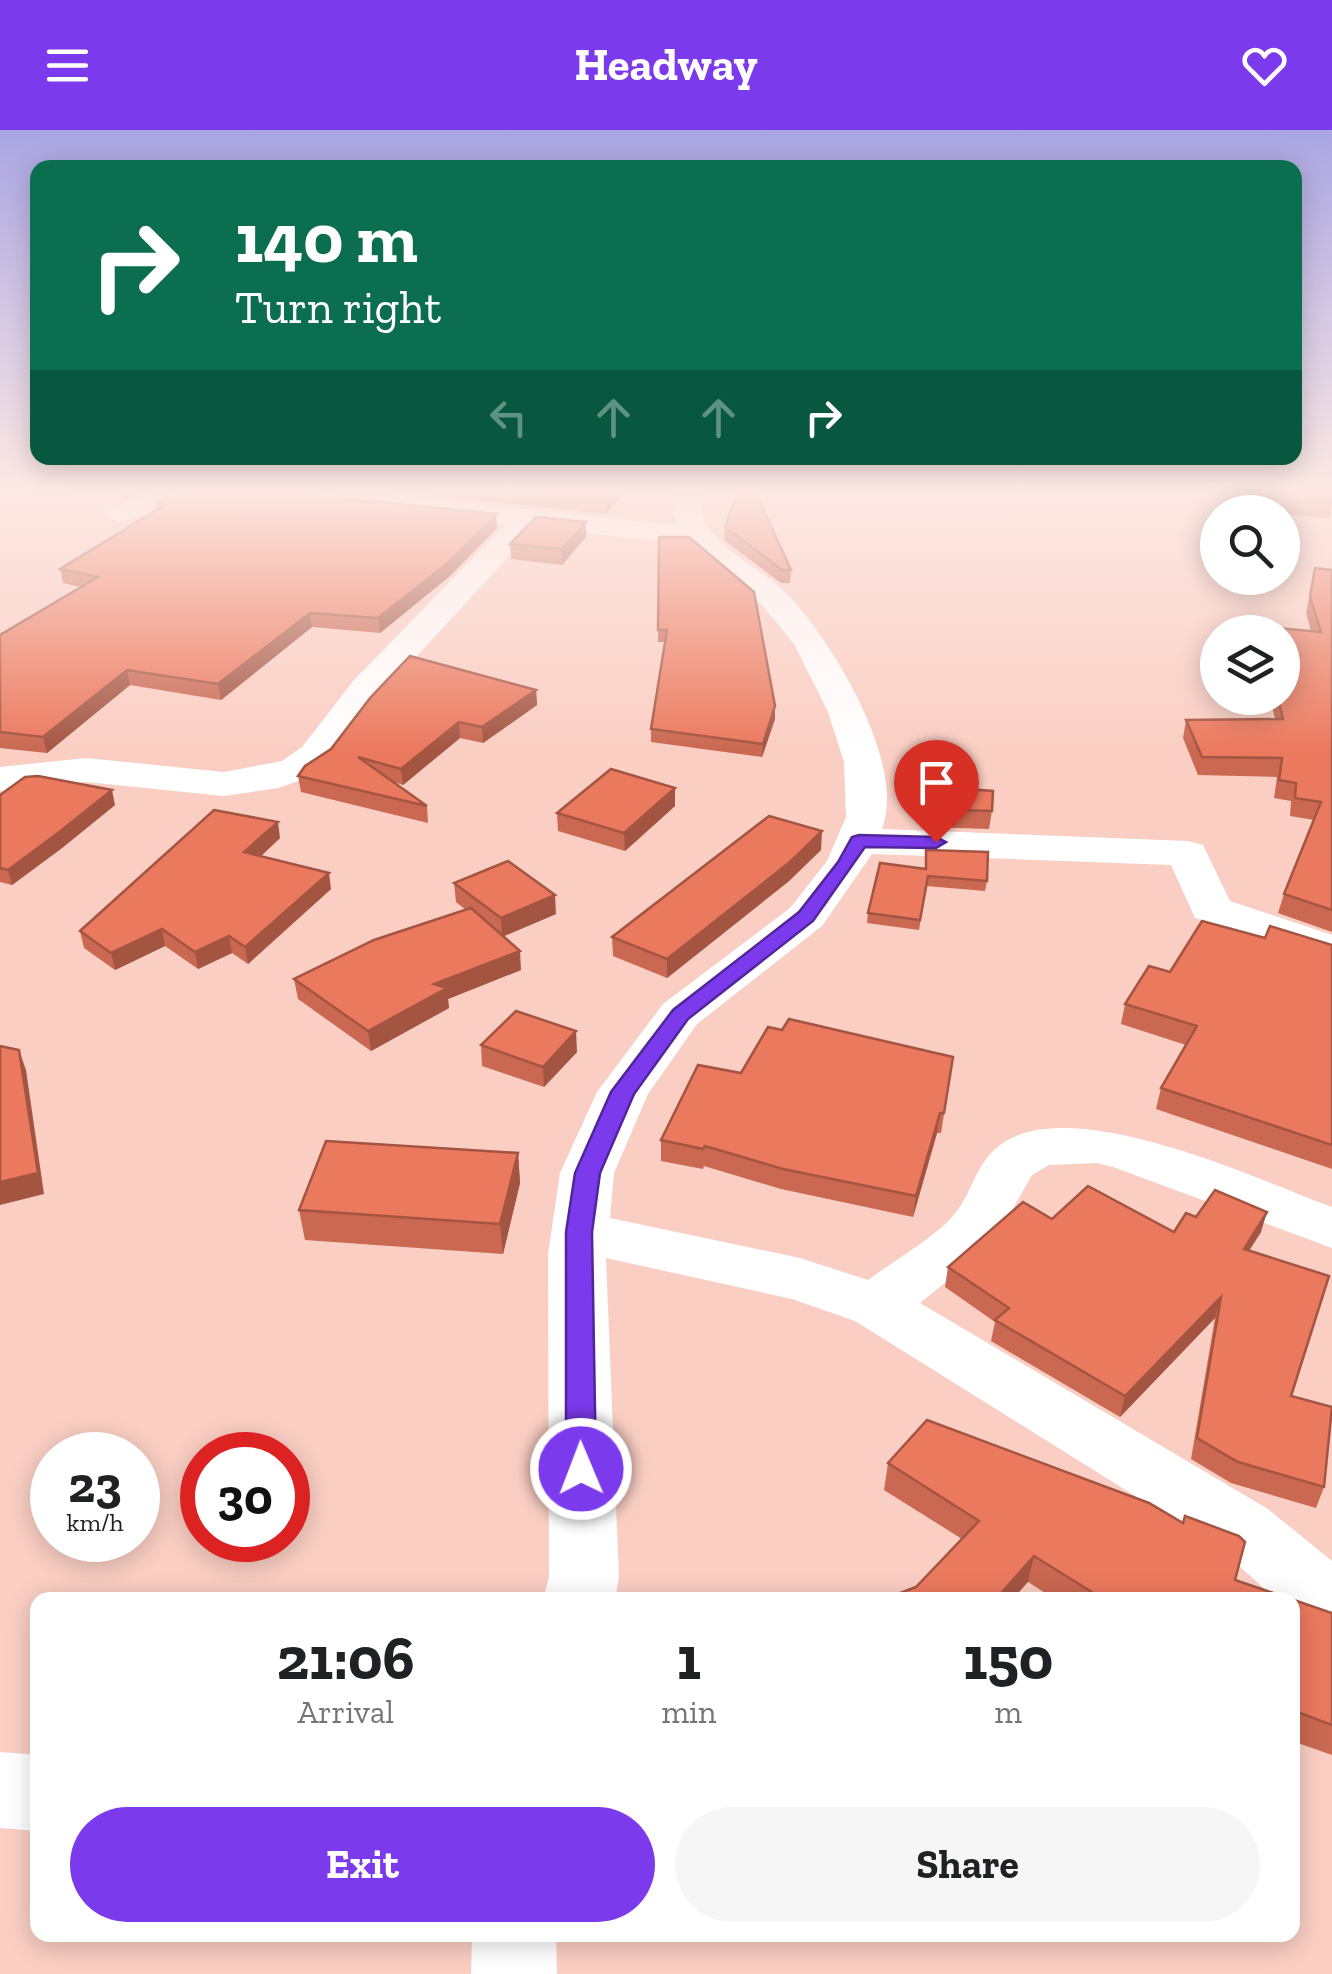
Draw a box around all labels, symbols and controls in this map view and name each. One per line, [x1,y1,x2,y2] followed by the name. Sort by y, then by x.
[40,38,95,93] icon: menu
[574,38,758,92] text: Headway
[1237,38,1292,93] icon: heart
[235,196,418,280] text: 140 m
[70,200,200,330] icon: right
[235,281,441,335] text: Turn right
[481,390,536,445] icon: left
[586,390,641,445] icon: ahead
[691,390,746,445] icon: ahead
[796,390,851,445] icon: right
[1200,495,1300,715] map controls
[1200,495,1300,595] button: search
[1200,615,1300,715] button: layers
[894,740,979,843] pin
[909,755,964,810] icon: arrive
[529,1417,633,1521] position arrow
[180,1432,310,1562] speed limit sign: 30
[68,1455,122,1515] text: 23
[66,1507,124,1537] text: km/h
[277,1622,415,1694] text: 21:06
[677,1622,701,1694] text: 1
[963,1622,1053,1694] text: 150
[298,1693,394,1731] text: Arrival
[662,1693,716,1731] text: min
[994,1693,1022,1731] text: m
[70,1807,655,1922] button: Exit
[675,1807,1260,1922] button: Share

